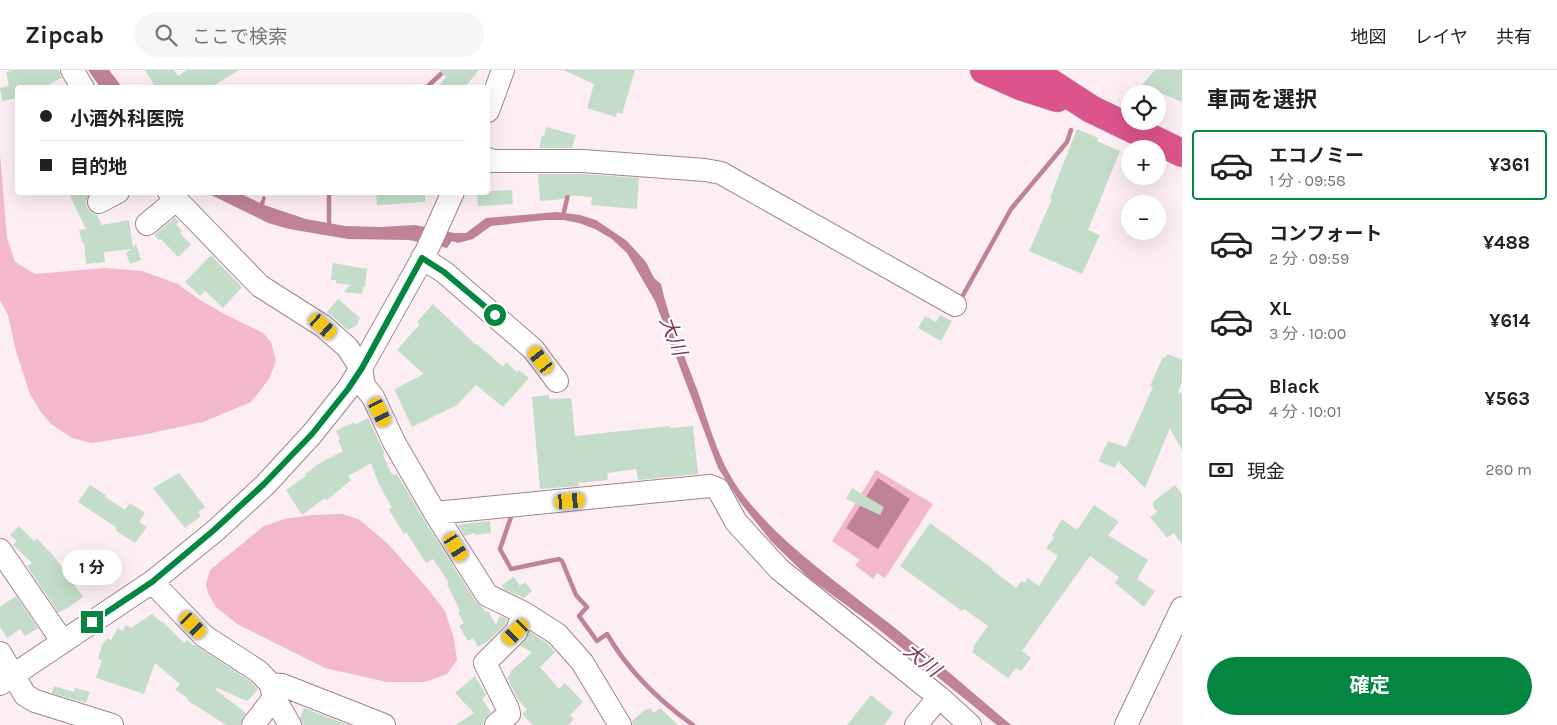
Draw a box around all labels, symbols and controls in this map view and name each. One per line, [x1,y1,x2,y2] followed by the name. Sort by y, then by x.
[134,12,484,57] search box
[25,21,104,49] text: Zipcab
[152,21,180,49] icon: search
[192,26,287,48] text: ここで検索
[1351,26,1387,48] text: 地図
[1415,26,1468,48] text: レイヤ
[1496,26,1532,48] text: 共有
[1121,85,1166,240] map controls
[1121,85,1166,130] button: locate
[1207,87,1317,113] text: 車両を選択
[70,108,184,130] text: 小酒外科医院
[1121,140,1166,185] button: +
[1209,143,1254,188] icon: car
[1269,145,1364,167] text: エコノミー
[1489,154,1530,176] text: ¥361
[70,156,127,178] text: 目的地
[1269,171,1346,190] text: 1 分 · 09:58
[1121,195,1166,240] button: −
[1209,221,1254,266] icon: car
[1269,223,1382,245] text: コンフォート
[1483,232,1530,254] text: ¥488
[1269,249,1349,268] text: 2 分 · 09:59
[1269,298,1291,320] text: XL
[1209,299,1254,344] icon: car
[484,304,506,326] route start
[306,310,339,342] car
[1489,310,1530,332] text: ¥614
[655,313,692,361] water label: 大川
[1269,324,1346,343] text: 3 分 · 10:00
[525,344,556,376] car
[1269,376,1320,398] text: Black
[1209,377,1254,422] icon: car
[1484,388,1530,410] text: ¥563
[366,395,393,429] car
[1269,402,1341,421] text: 4 分 · 10:01
[1207,456,1235,484] icon: cash
[1485,460,1532,479] text: 260 m
[1247,461,1285,483] text: 現金
[554,492,585,510] car
[441,530,470,564] car
[62,550,122,584] callout: 1 分
[79,558,105,577] text: 1 分
[177,609,208,641] car
[81,611,103,633] route end
[500,616,531,648] car
[899,638,946,683] water label: 大川
[1207,657,1532,715] button: 確定

